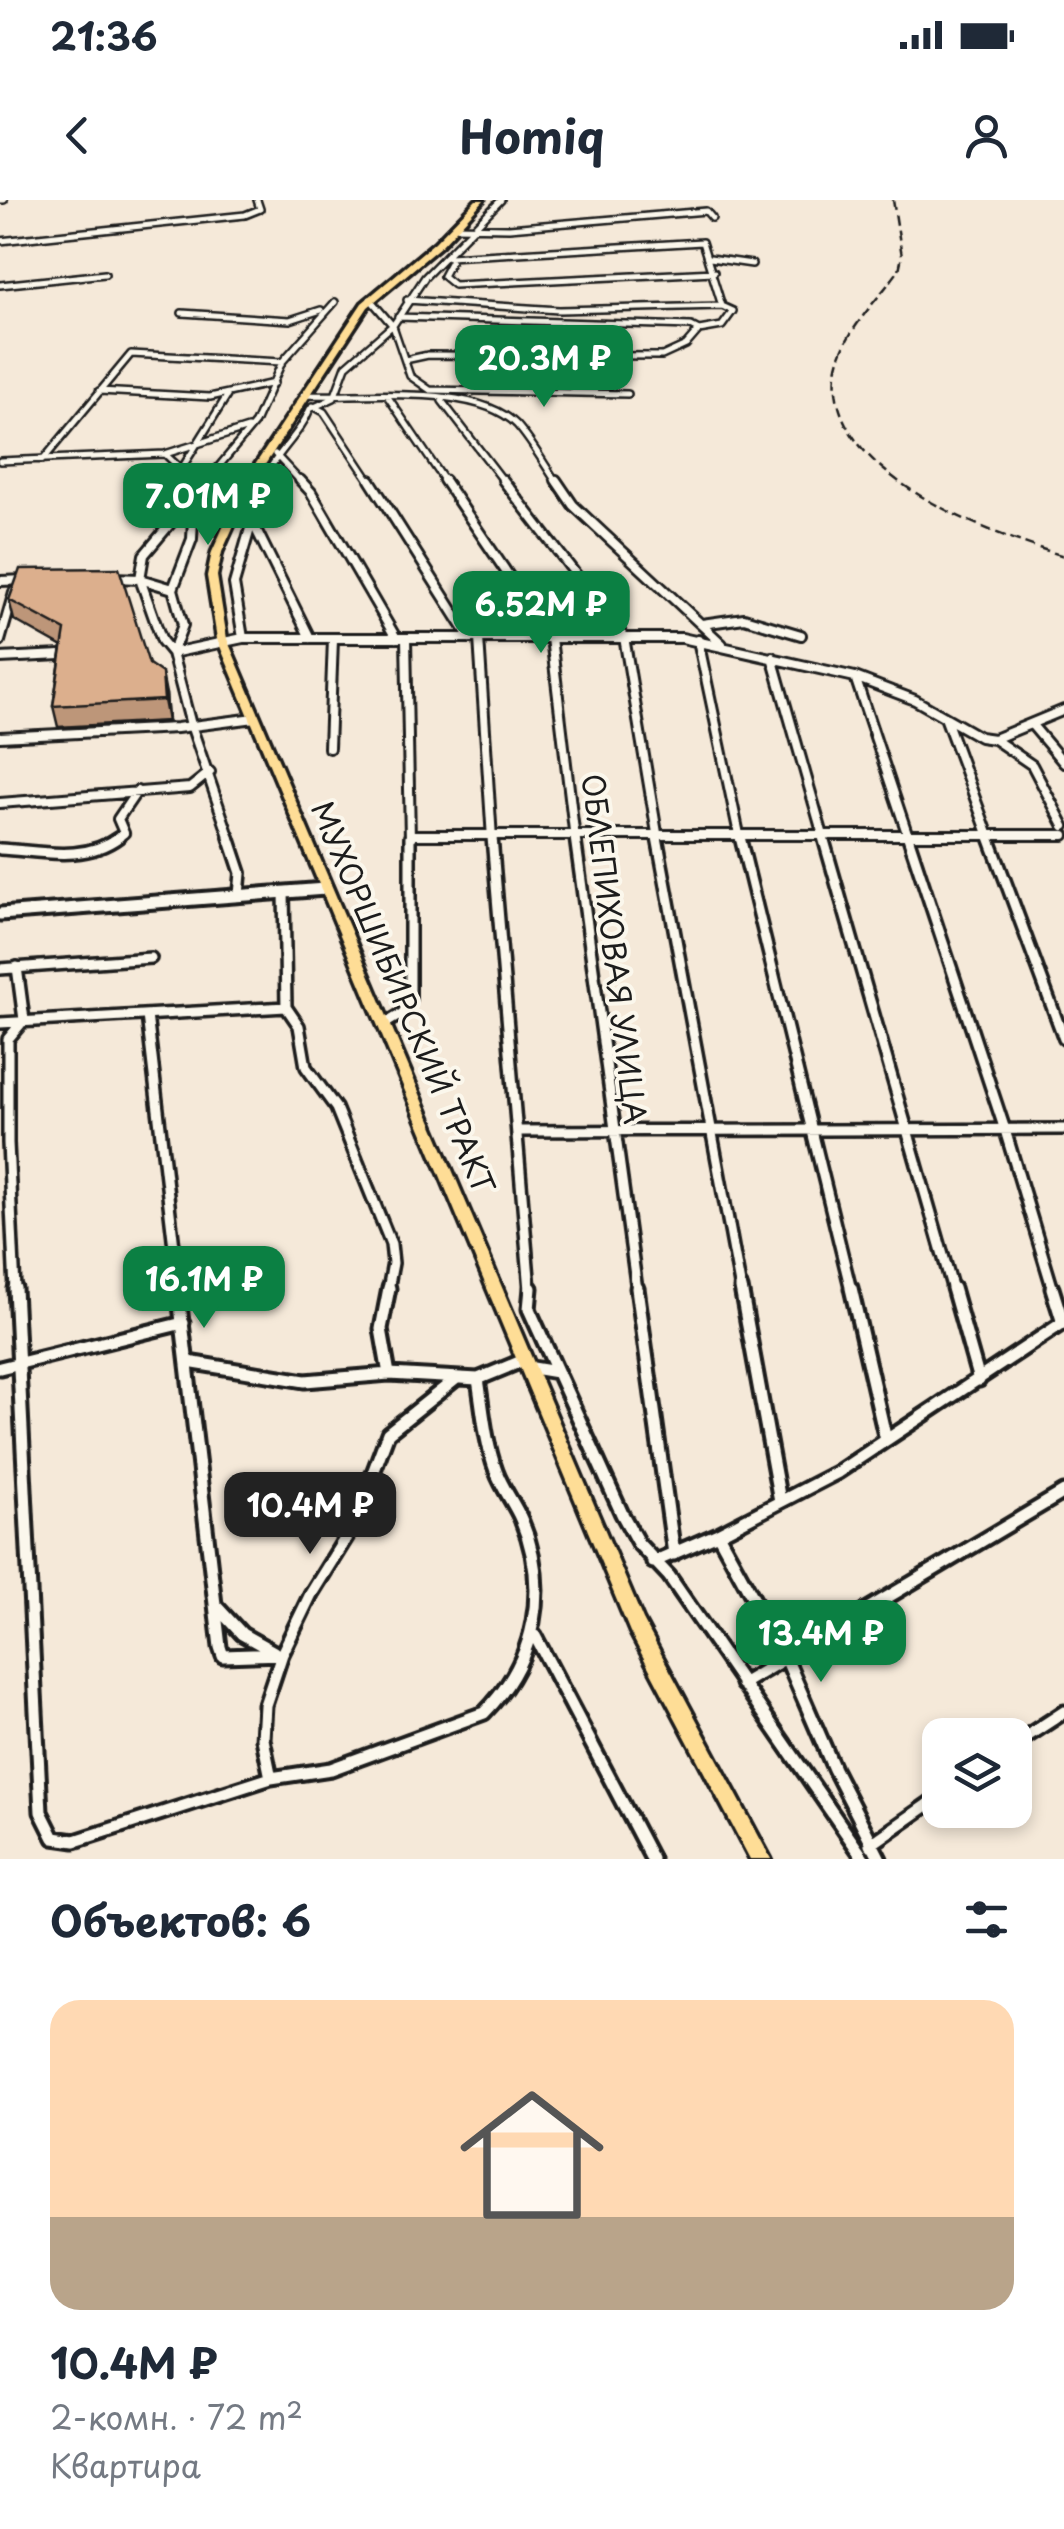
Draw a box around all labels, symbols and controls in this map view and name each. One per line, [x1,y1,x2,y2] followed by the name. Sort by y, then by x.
[50,7,158,64] text: 21:36
[459,101,605,169] text: Homiq
[50,108,105,163] icon: back
[959,108,1014,163] icon: person
[452,325,636,410] pin: 20.3M ₽
[477,333,611,381] text: 20.3M ₽
[116,463,300,548] pin: 7.01M ₽
[145,471,271,519] text: 7.01M ₽
[449,571,633,656] pin: 6.52M ₽
[475,579,607,627] text: 6.52M ₽
[572,771,659,1126] street label: ОБЛЕПИХОВАЯ УЛИЦА
[301,794,508,1201] street label: МУХОРШИБИРСКИЙ ТРАКТ
[112,1246,296,1331] pin: 16.1M ₽
[145,1254,263,1302] text: 16.1M ₽
[218,1472,402,1557] pin: 10.4M ₽
[246,1480,374,1528] text: 10.4M ₽
[729,1600,913,1685] pin: 13.4M ₽
[758,1608,884,1656] text: 13.4M ₽
[922,1718,1032,1828] map controls
[922,1718,1032,1828] button: layers
[50,1888,311,1951] text: Объектов: 6
[959,1892,1014,1947] icon: filters
[442,2065,622,2245] icon: home
[50,2330,218,2393] text: 10.4M ₽
[50,2393,303,2441] text: 2-комн. · 72 m²
[50,2441,201,2489] text: Квартира

